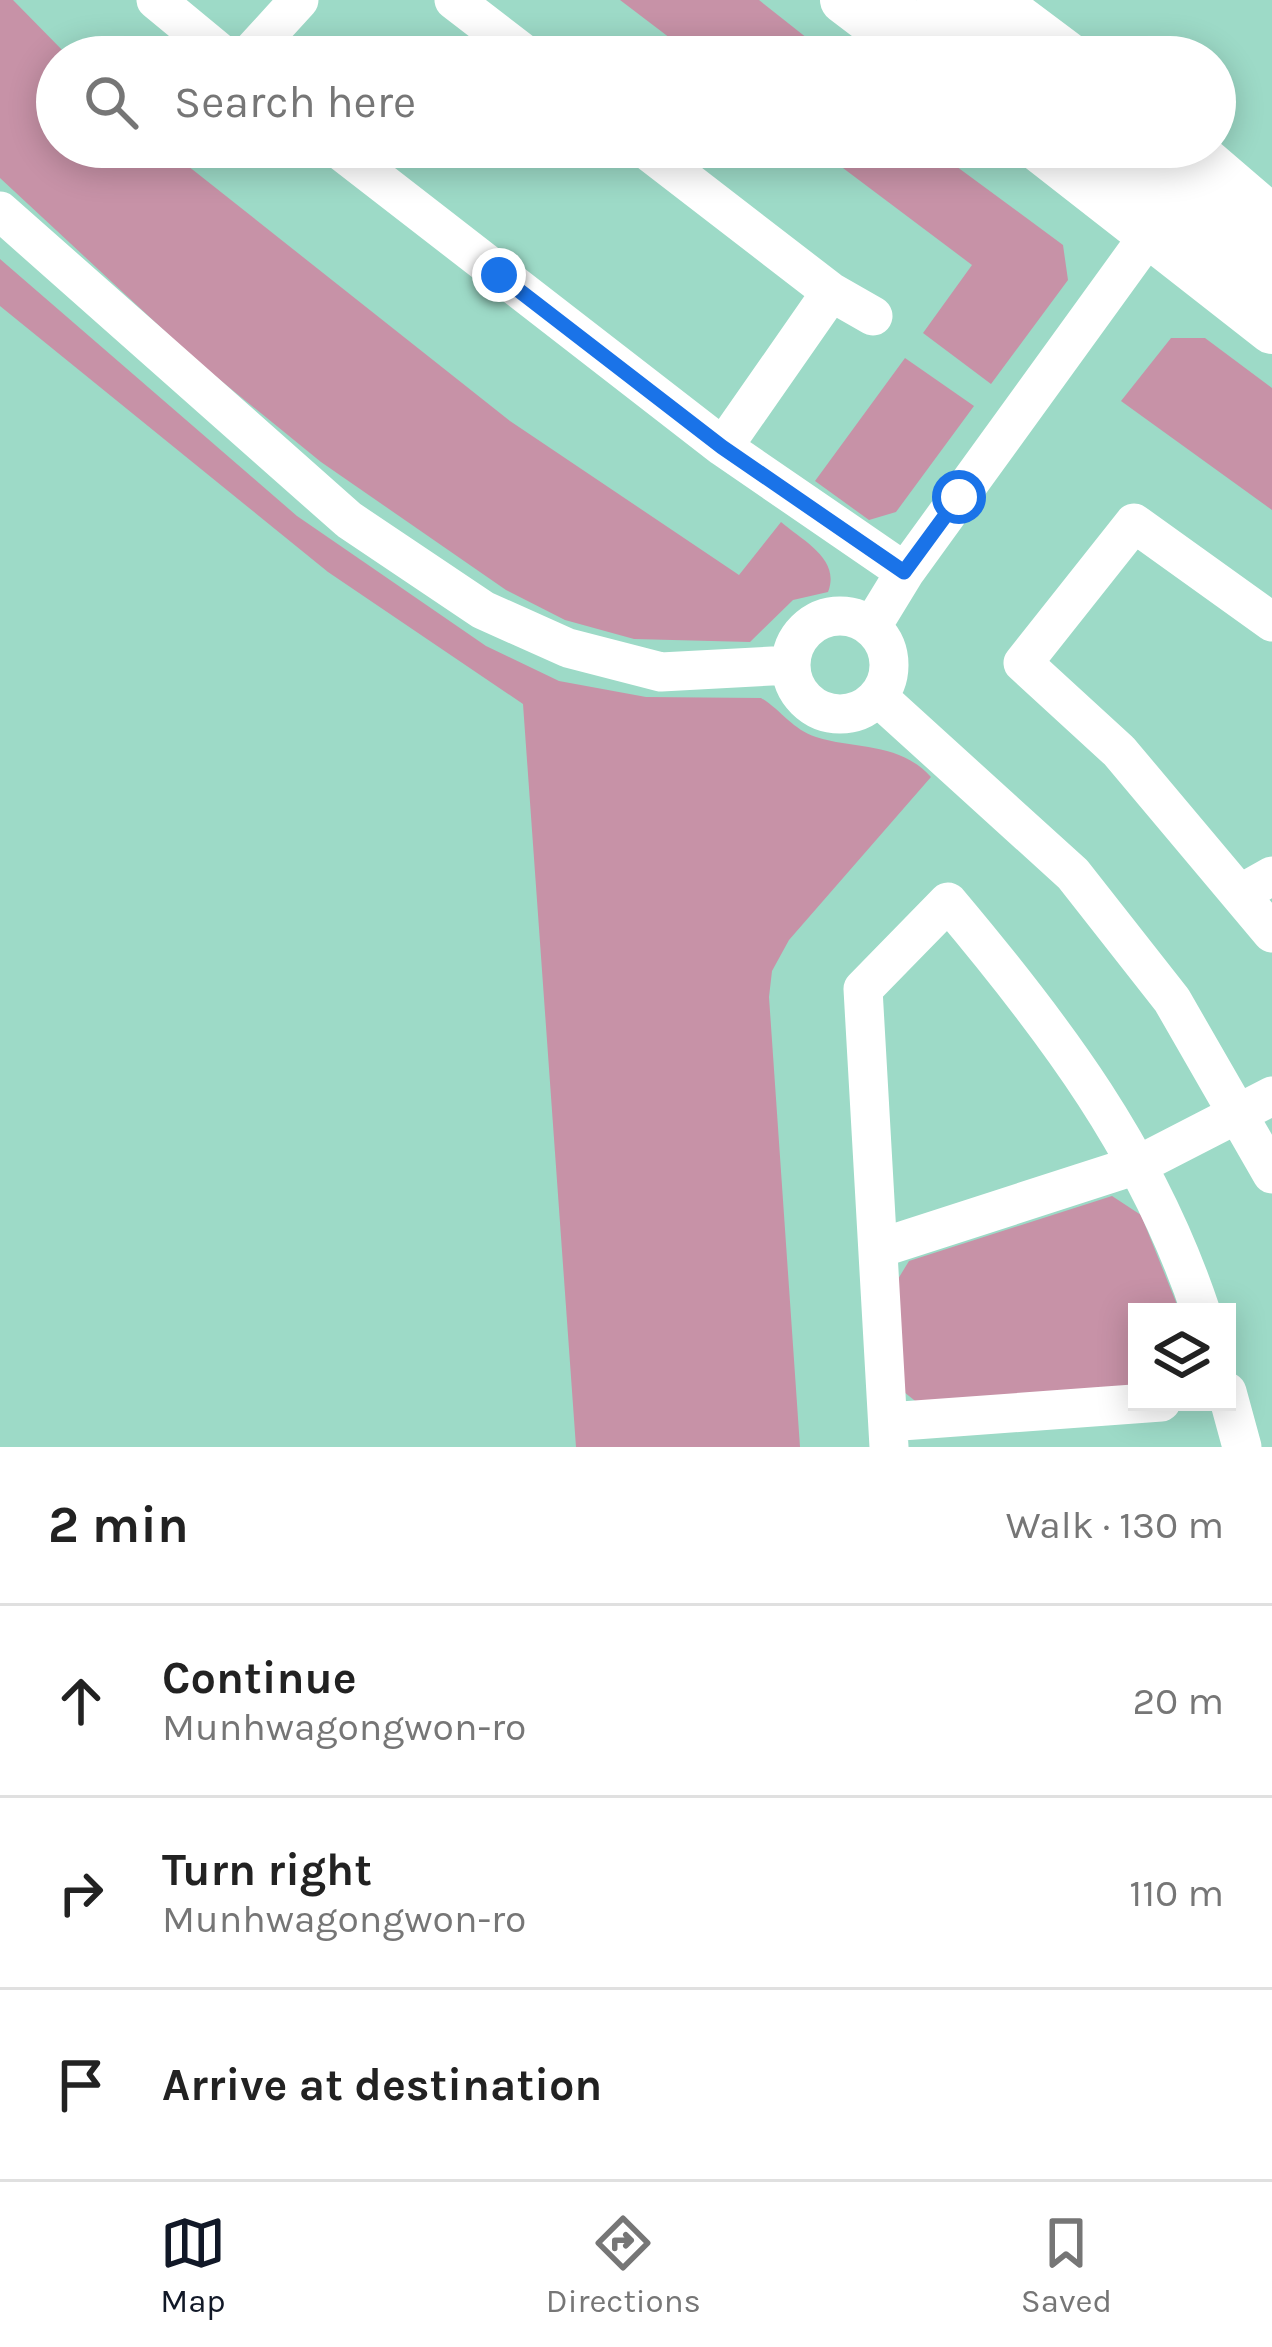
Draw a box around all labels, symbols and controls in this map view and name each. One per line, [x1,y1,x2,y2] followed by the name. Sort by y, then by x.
[36,36,1236,168] search box
[78,69,144,135] icon: search
[174,76,416,128] text: Search here
[472,248,526,302] route end
[932,470,986,524] route start
[1128,1303,1236,1411] map controls
[1128,1303,1236,1411] button: layers
[48,1495,189,1555] text: 2 min
[1006,1502,1224,1548] text: Walk · 130 m
[162,1652,357,1704] text: Continue
[48,1668,114,1734] icon: ahead
[1133,1678,1224,1724] text: 20 m
[162,1704,526,1750] text: Munhwagongwon-ro
[162,1844,372,1896] text: Turn right
[48,1860,114,1926] icon: right
[1129,1870,1224,1916] text: 110 m
[162,1896,526,1942] text: Munhwagongwon-ro
[48,2052,114,2118] icon: arrive
[162,2059,602,2111] text: Arrive at destination
[160,2210,226,2320] tab: Map
[546,2210,701,2320] tab: Directions
[1021,2210,1112,2320] tab: Saved

